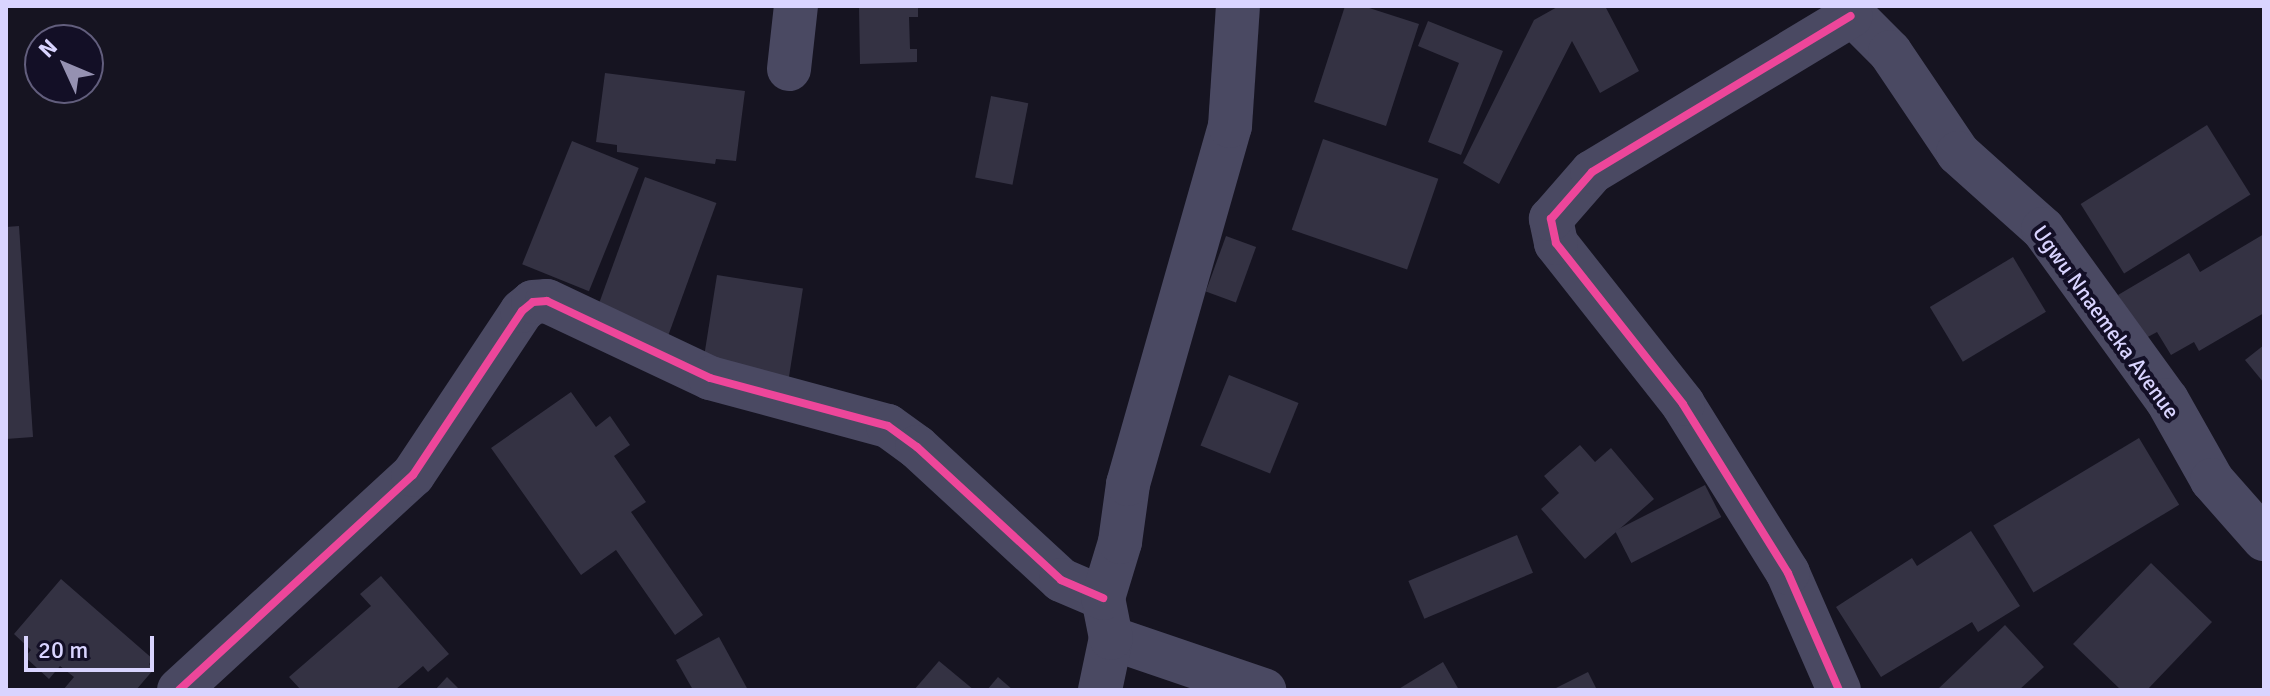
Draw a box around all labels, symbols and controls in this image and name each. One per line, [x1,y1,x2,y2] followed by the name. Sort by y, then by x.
[24,24,104,104] north arrow
[33,33,63,63] text: N
[2027,220,2185,424] street label: Ugwu Nnaemeka Avenue
[28,620,158,670] scale bar
[38,635,88,665] text: 20 m

